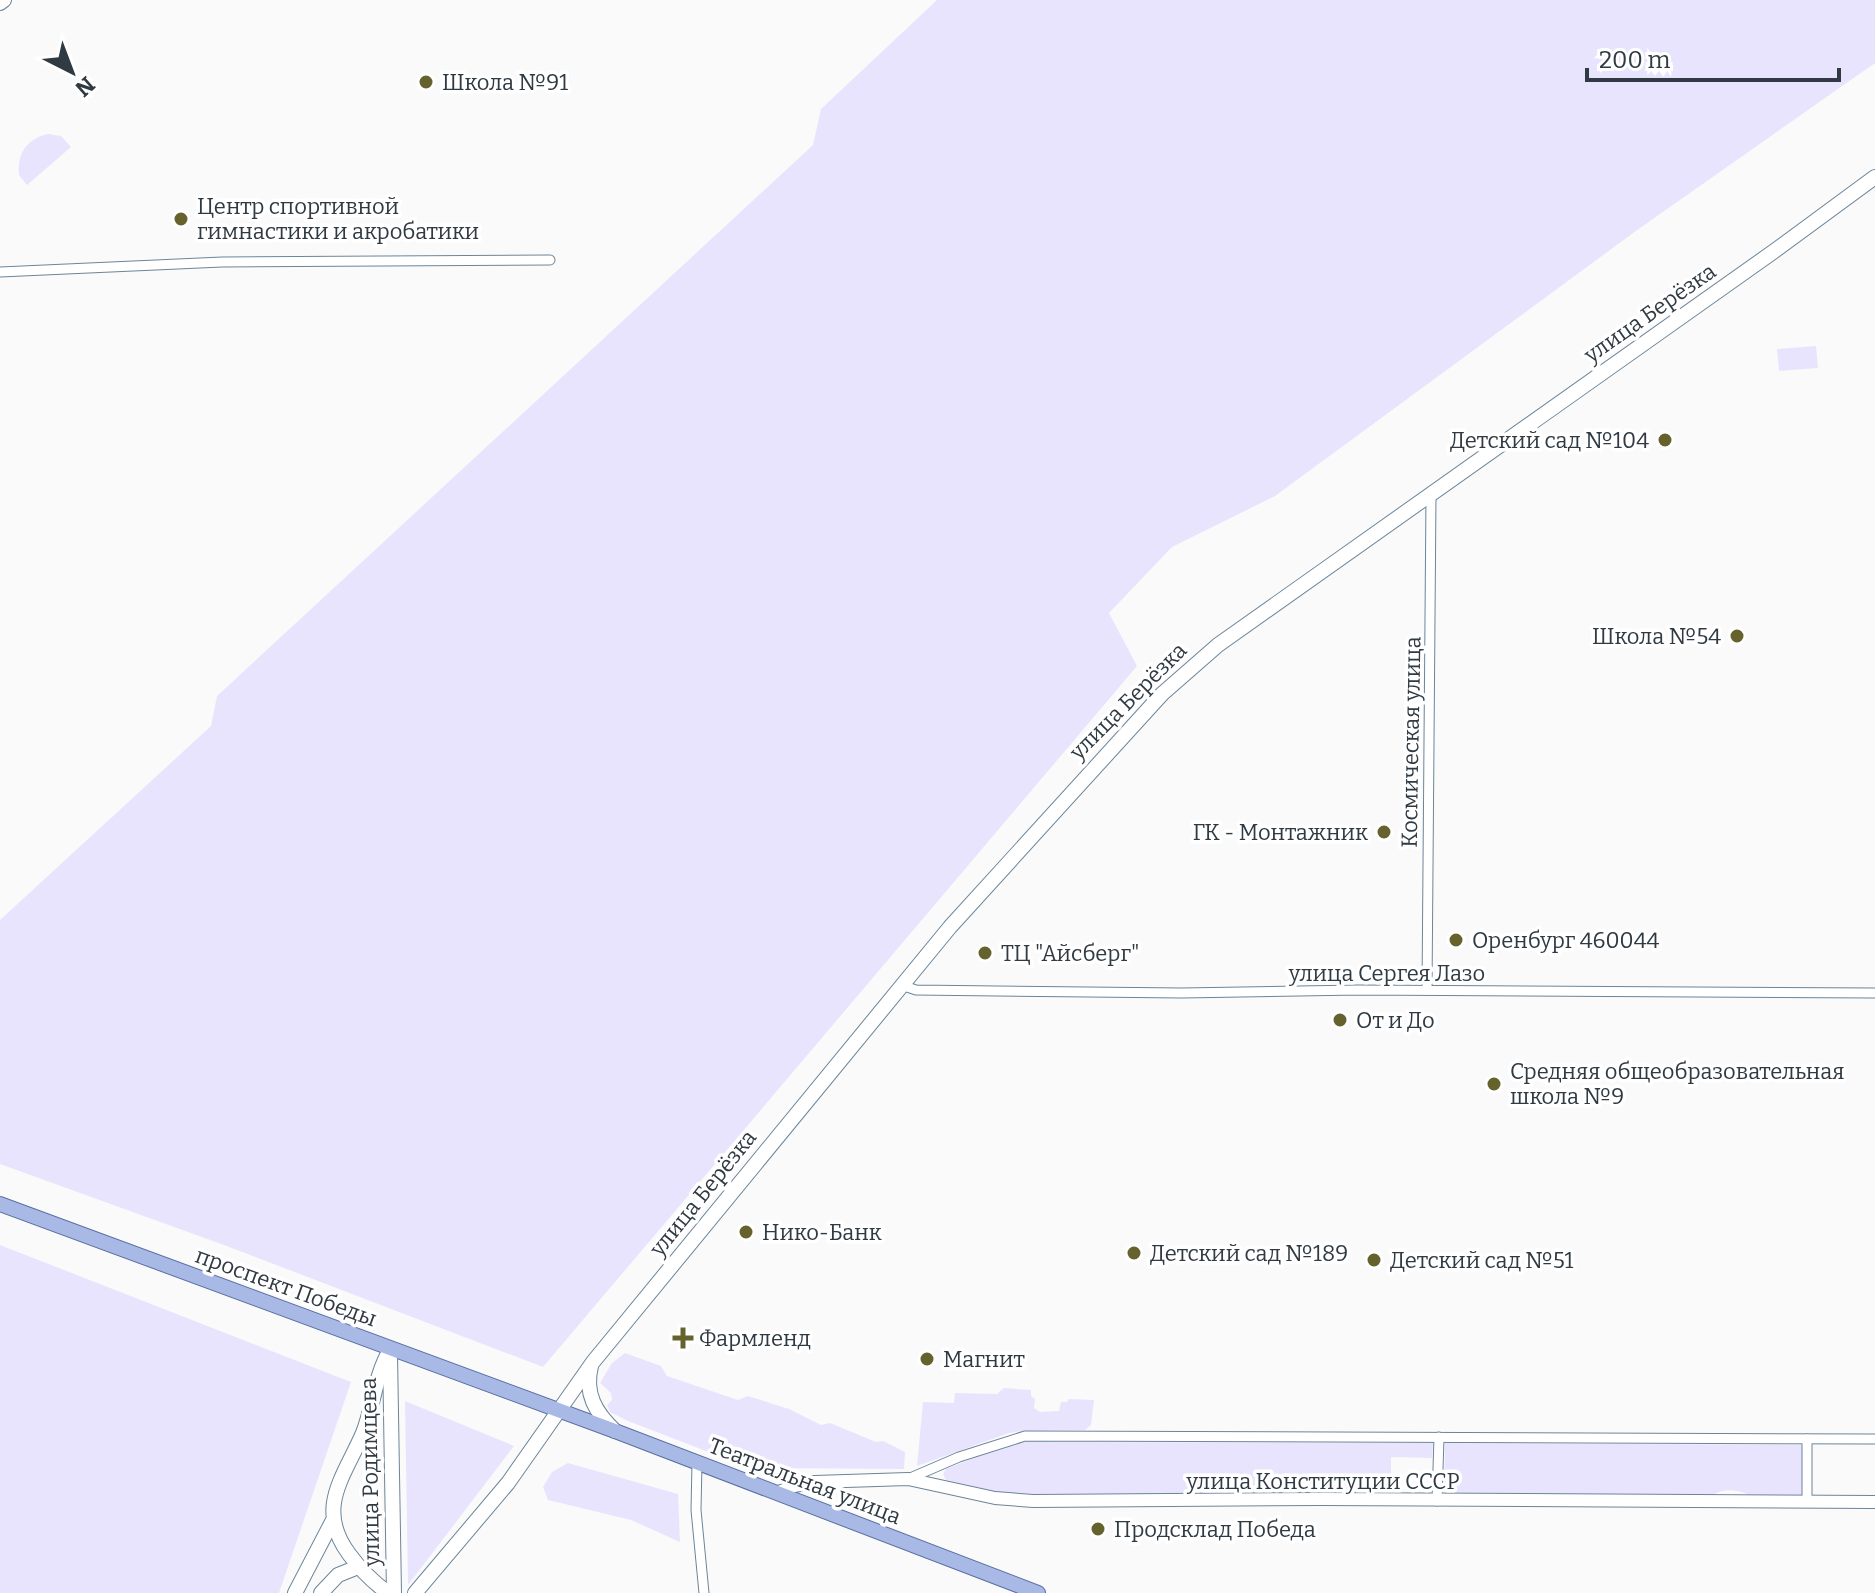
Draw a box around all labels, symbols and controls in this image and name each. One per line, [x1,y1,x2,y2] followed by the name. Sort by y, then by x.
[32,32,112,112] north arrow
[1587,32,1839,82] scale bar
[1599,46,1671,74] text: 200 m
[442,69,568,96] place label: Школа №91
[70,71,100,102] text: N
[417,73,435,91] marker: Школа №91
[197,193,479,245] place label: Центр спортивной гимнастики и акробатики
[172,210,190,228] marker: Центр спортивной гимнастики и акробатики
[1578,258,1721,369] street label: улица Берёзка
[1450,427,1649,454] place label: Детский сад №104
[1656,431,1674,449] marker: Детский сад №104
[1592,623,1721,650] place label: Школа №54
[1728,627,1746,645] marker: Школа №54
[1396,636,1426,848] street label: Космическая улица
[1063,637,1192,766] street label: улица Берёзка
[1193,819,1368,846] place label: ГК - Монтажник
[1375,823,1393,841] marker: ГК - Монтажник
[1472,927,1660,954] place label: Оренбург 460044
[1447,931,1465,949] marker: Оренбург 460044
[1001,940,1139,967] place label: ТЦ "Айсберг"
[976,944,994,962] marker: ТЦ "Айсберг"
[1288,960,1485,987] street label: улица Сергея Лазо
[1356,1007,1435,1034] place label: От и До
[1331,1011,1349,1029] marker: От и До
[1510,1058,1844,1110] place label: Средняя общеобразовательная школа №9
[1485,1075,1503,1093] marker: Средняя общеобразовательная школа №9
[643,1124,762,1262] street label: улица Берёзка
[762,1219,882,1246] place label: Нико-Банк
[737,1223,755,1241] marker: Нико-Банк
[1150,1240,1348,1267] place label: Детский сад №189
[192,1242,380,1332] street label: проспект Победы
[1125,1244,1143,1262] marker: Детский сад №189
[1390,1247,1574,1274] place label: Детский сад №51
[1365,1251,1383,1269] marker: Детский сад №51
[699,1325,811,1352] place label: Фармленд
[674,1329,692,1347] marker: Фармленд
[943,1346,1025,1373] place label: Магнит
[918,1350,936,1368] marker: Магнит
[355,1377,385,1568] street label: улица Родимцева
[705,1432,905,1530] street label: Театральная улица
[1185,1468,1460,1495] street label: улица Конституции СССР
[1114,1516,1316,1543] place label: Продсклад Победа
[1089,1520,1107,1538] marker: Продсклад Победа

